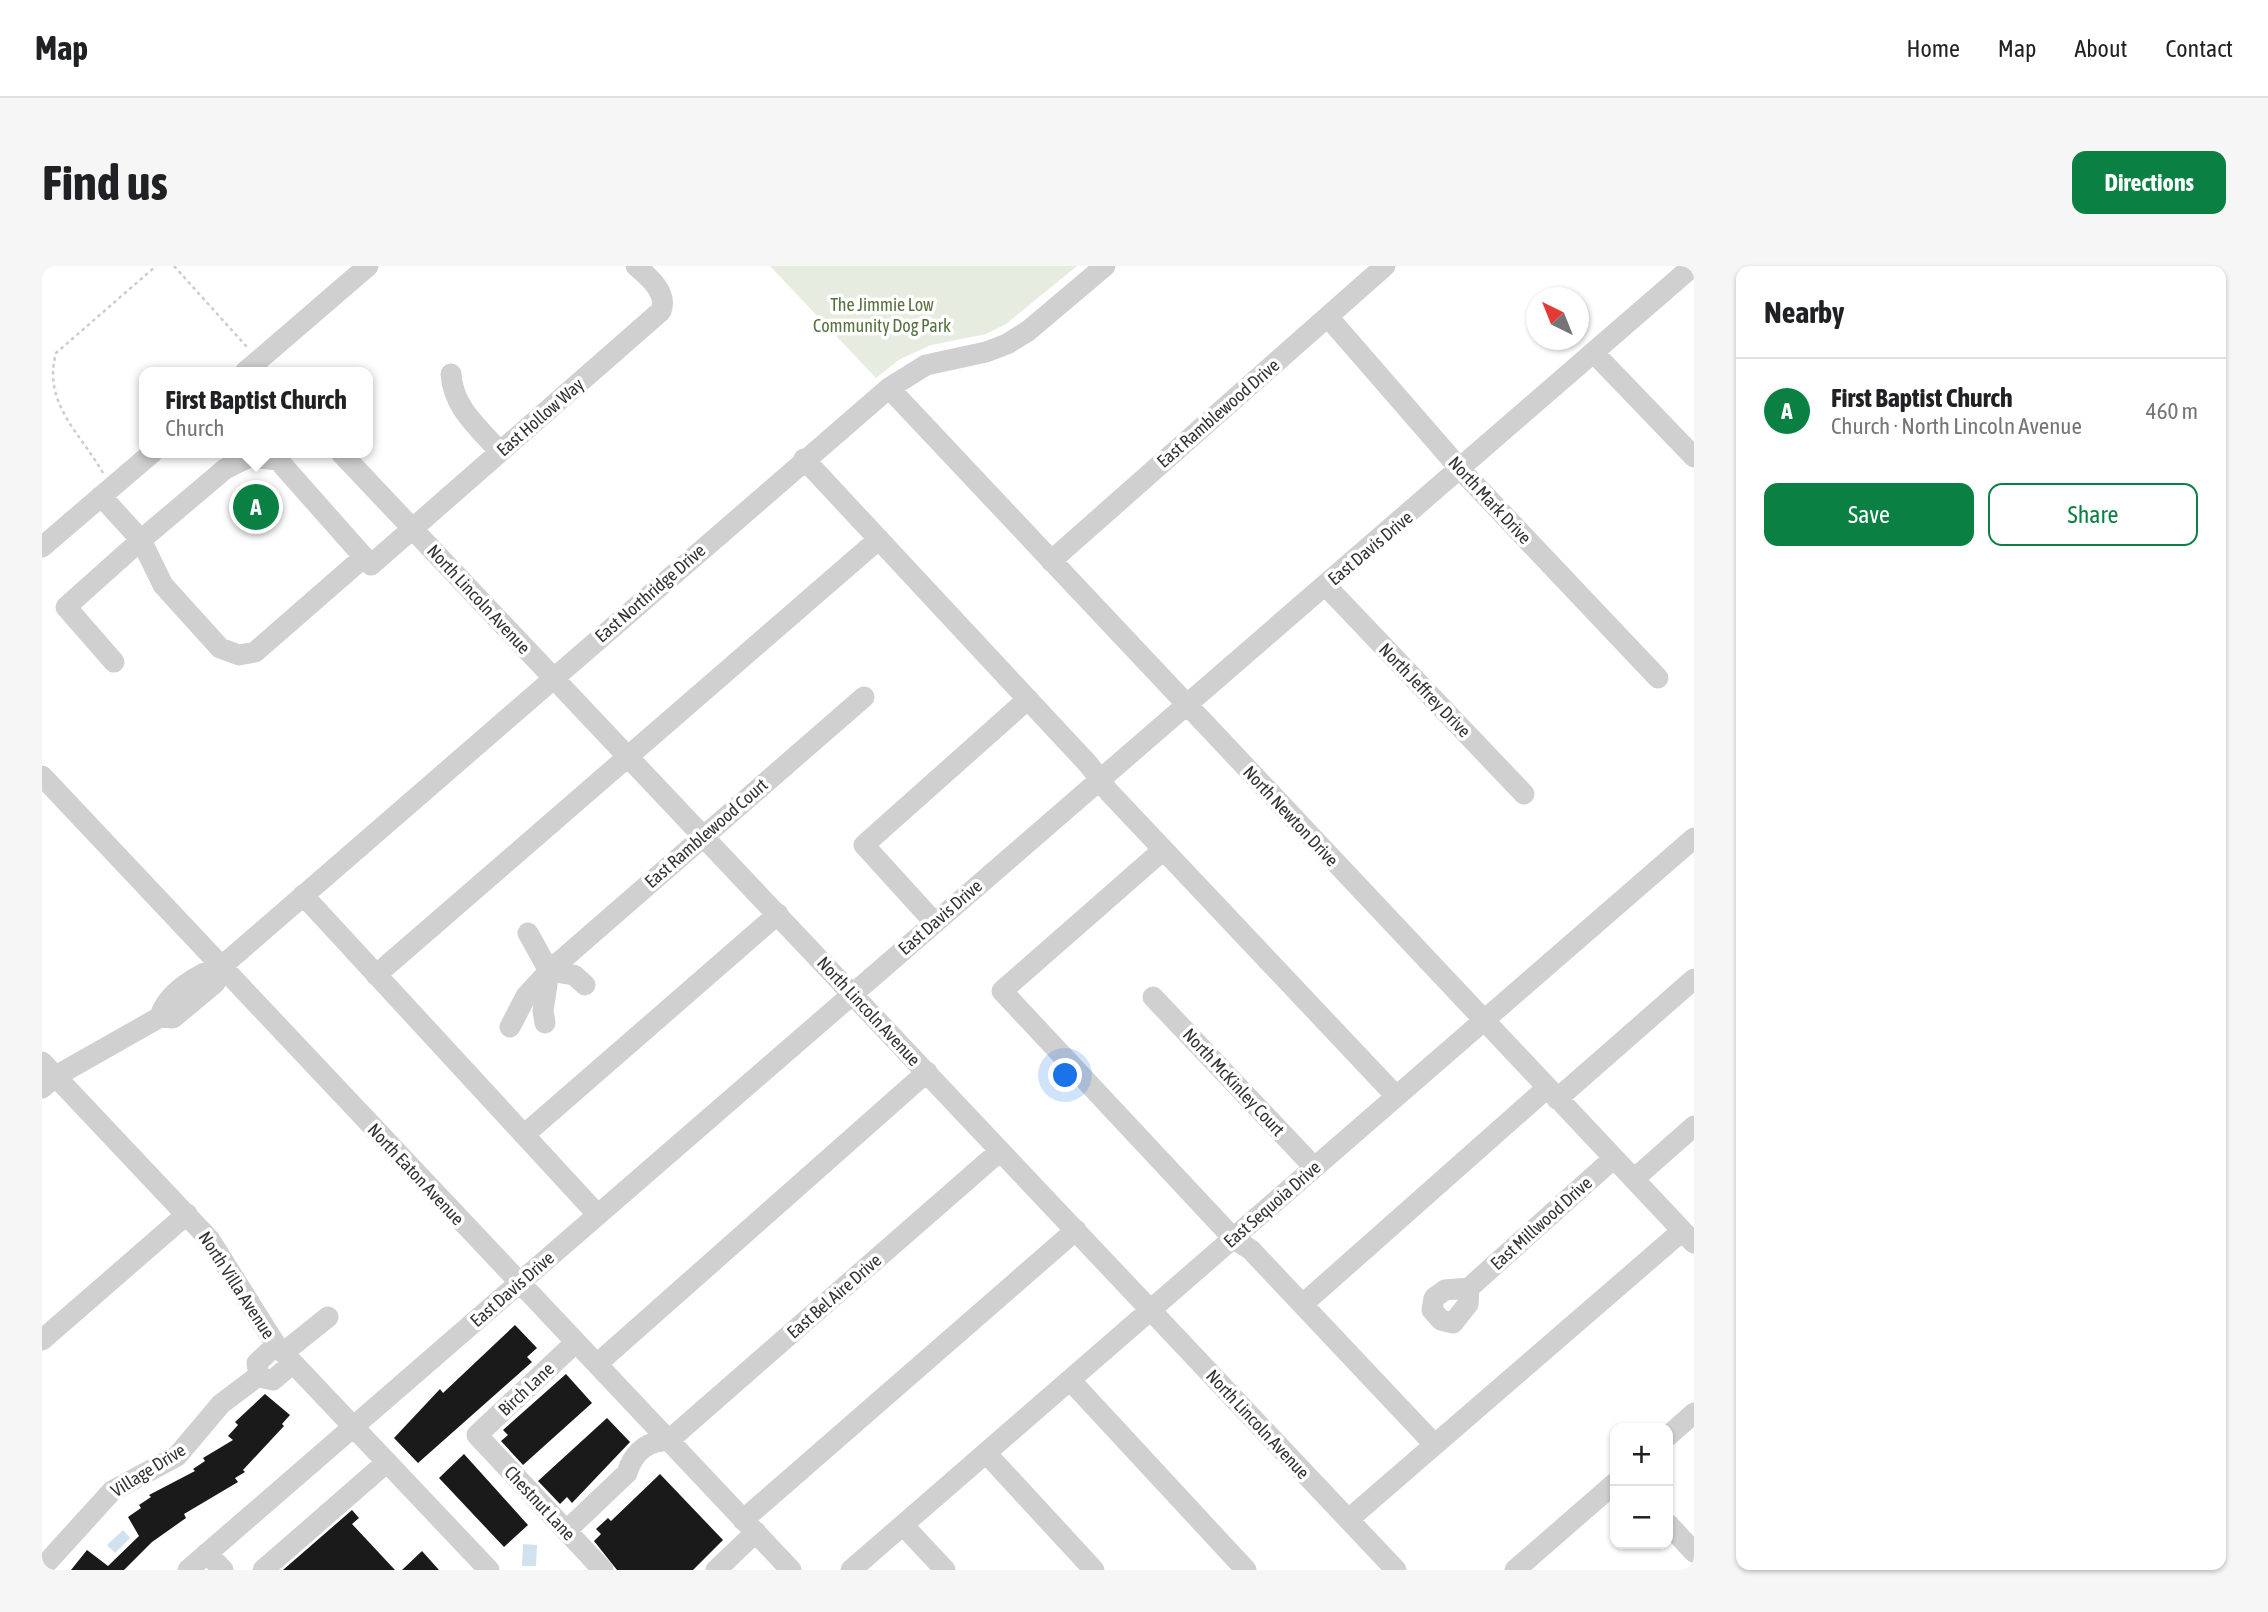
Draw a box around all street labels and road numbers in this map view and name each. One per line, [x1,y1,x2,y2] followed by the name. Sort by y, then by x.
[1153,354,1283,472] street label: East Ramblewood Drive
[492,374,588,460] street label: East Hollow Way
[1444,452,1536,548] street label: North Mark Drive
[1323,507,1417,589] street label: East Davis Drive
[591,539,709,647] street label: East Northridge Drive
[423,540,535,658] street label: North Lincoln Avenue
[1375,639,1475,741] street label: North Jeffrey Drive
[1239,761,1343,871] street label: North Newton Drive
[640,774,772,892] street label: East Ramblewood Court
[894,875,986,959] street label: East Davis Drive
[813,952,925,1070] street label: North Lincoln Avenue
[1179,1024,1289,1140] street label: North McKinley Court
[364,1119,468,1229] street label: North Eaton Avenue
[1219,1156,1325,1252] street label: East Sequoia Drive
[1486,1172,1596,1274] street label: East Millwood Drive
[194,1227,280,1343] street label: North Villa Avenue
[466,1247,558,1331] street label: East Davis Drive
[783,1249,885,1343] street label: East Bel Aire Drive
[494,1358,558,1420] street label: Birch Lane
[1202,1365,1314,1483] street label: North Lincoln Avenue
[107,1439,189,1501] street label: Village Drive
[500,1462,580,1544] street label: Chestnut Lane

